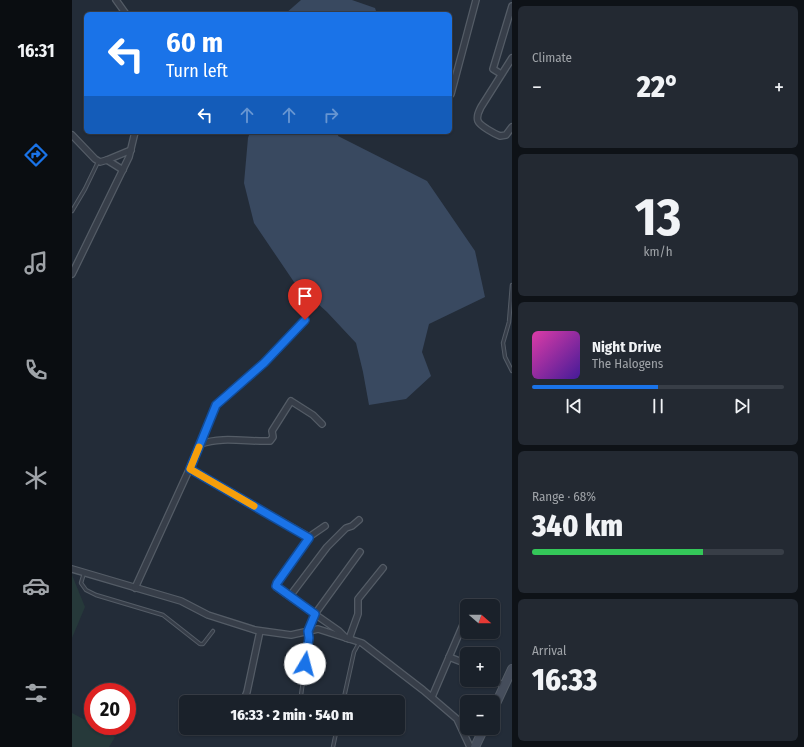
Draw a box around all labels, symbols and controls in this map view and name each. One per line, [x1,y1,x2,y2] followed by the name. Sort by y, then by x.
[166,26,223,59] text: 60 m
[100,28,152,80] icon: left
[17,40,55,62] text: 16:31
[532,50,572,65] text: Climate
[166,60,228,82] text: Turn left
[637,69,679,105] text: 22°
[532,74,542,101] text: −
[774,74,784,101] text: +
[194,104,216,126] icon: left
[236,104,258,126] icon: ahead
[278,104,300,126] icon: ahead
[320,104,342,126] icon: right
[22,141,50,169] icon: directions
[635,186,681,249] text: 13
[644,244,673,259] text: km/h
[22,249,50,277] icon: music
[288,279,322,320] pin
[294,285,316,307] icon: arrive
[592,338,661,356] text: Night Drive
[22,356,50,384] icon: phone
[592,356,663,371] text: The Halogens
[563,395,585,417] icon: previous
[647,395,669,417] icon: pause
[731,395,753,417] icon: next
[22,464,50,492] icon: climate
[532,489,596,504] text: Range · 68%
[532,508,623,544] text: 340 km
[22,572,50,600] icon: car
[460,599,500,639] north arrow
[460,599,500,735] map controls
[284,643,326,685] position arrow
[532,643,566,658] text: Arrival
[460,647,500,687] button: +
[532,662,597,698] text: 16:33
[22,679,50,707] icon: filters
[84,683,136,735] speed limit sign: 20
[460,695,500,735] button: −
[231,706,353,724] text: 16:33 · 2 min · 540 m

